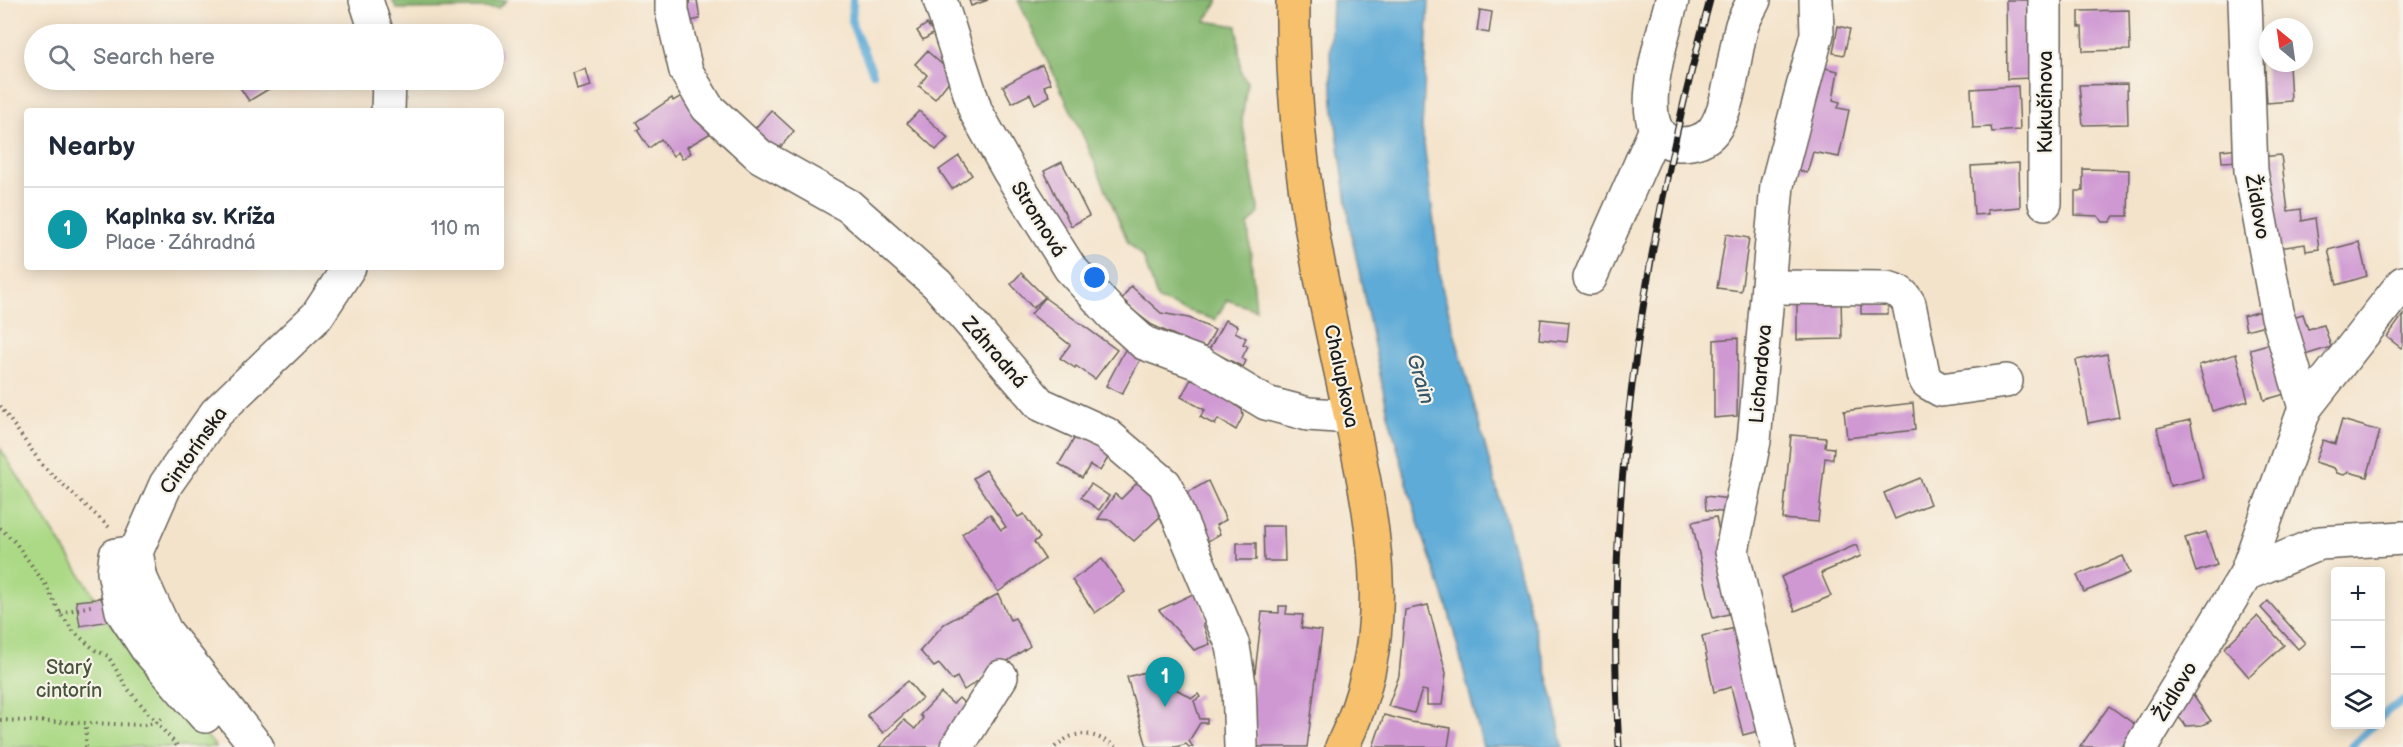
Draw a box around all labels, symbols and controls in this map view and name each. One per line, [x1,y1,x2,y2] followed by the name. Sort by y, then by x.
[2259,18,2313,72] north arrow
[24,24,504,90] search box
[45,41,78,74] icon: search
[93,44,215,71] text: Search here
[2034,50,2058,154] street label: Kukučínova
[48,132,135,163] text: Nearby
[2239,172,2275,241] street label: Židlovo
[1005,177,1071,262] street label: Stromová
[105,204,275,231] text: Kaplnka sv. Kríža
[63,217,72,241] text: 1
[431,217,480,241] text: 110 m
[105,231,256,255] text: Place · Záhradná
[1080,263,1109,292] your location
[956,311,1032,393] street label: Záhradná
[1318,322,1364,430] street label: Chalupkova
[1745,324,1777,425] street label: Lichardova
[1401,351,1440,407] water label: Grain
[155,402,233,499] street label: Cintorínska
[2331,567,2385,729] map controls
[2331,567,2385,621] button: +
[2331,621,2385,675] button: −
[36,656,102,703] park label: Starý cintorín
[2148,657,2203,726] street label: Židlovo
[1146,658,1184,707] pin: 1
[2331,675,2385,729] button: layers

